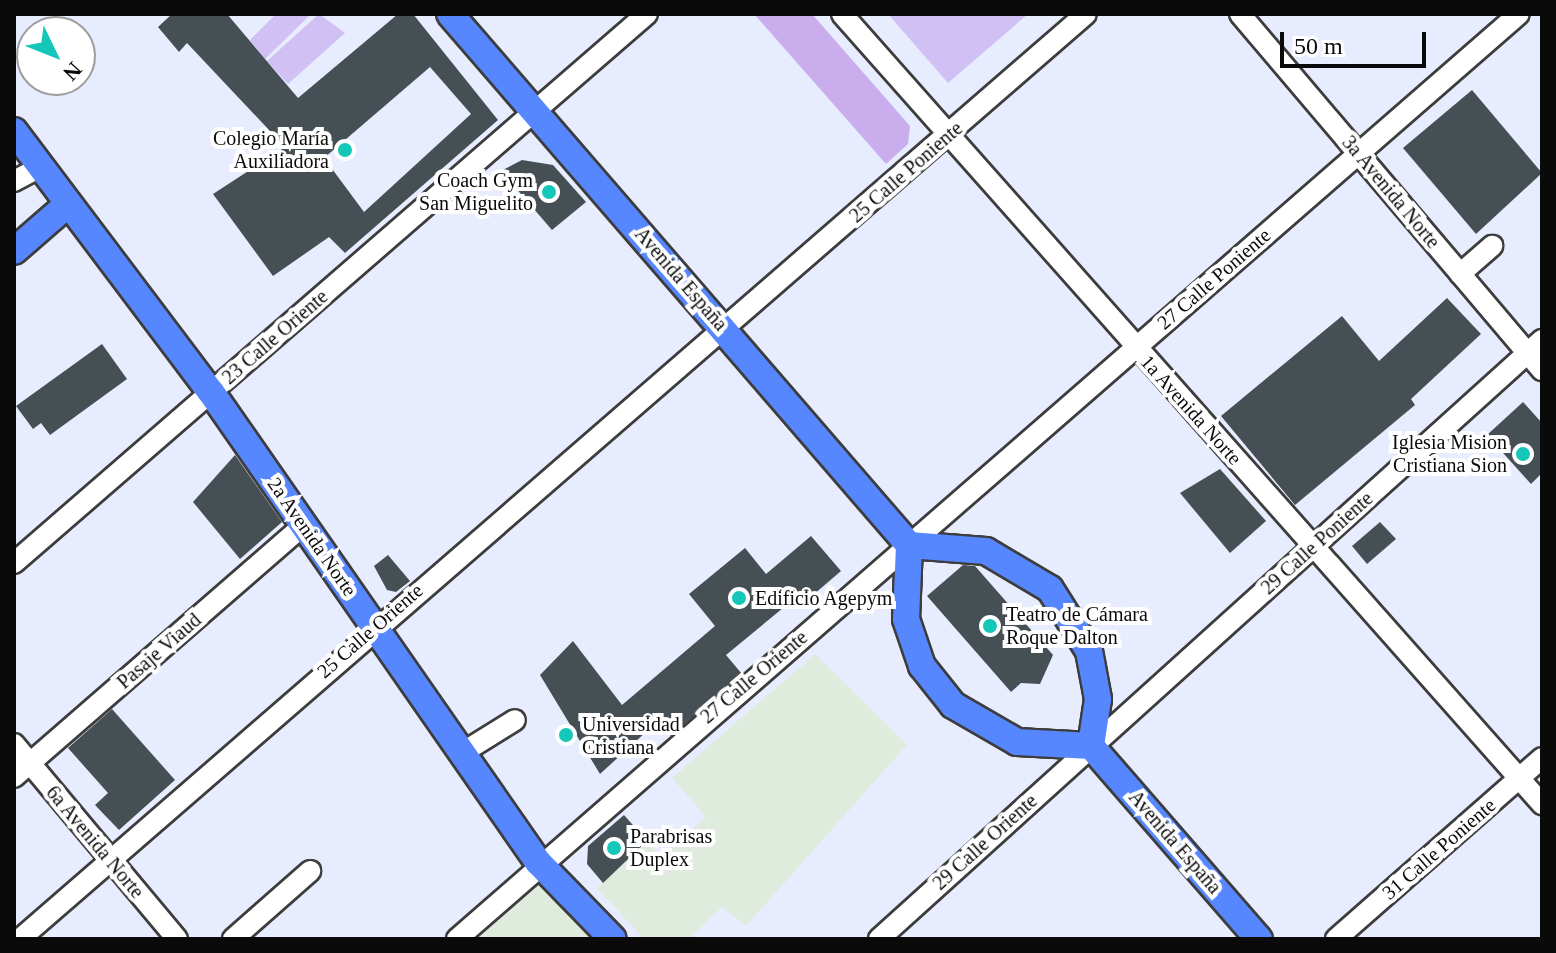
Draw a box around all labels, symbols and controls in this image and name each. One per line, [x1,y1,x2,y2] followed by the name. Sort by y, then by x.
[16,16,96,96] north arrow
[1284,16,1430,66] scale bar
[1294,33,1343,59] text: 50 m
[58,57,87,86] text: N
[844,116,968,228] street label: 25 Calle Poniente
[213,126,329,173] place label: Colegio María Auxiliadora
[1337,130,1445,254] street label: 3a Avenida Norte
[336,141,354,159] marker: Colegio María Auxiliadora
[419,168,533,215] place label: Coach Gym San Miguelito
[540,183,558,201] marker: Coach Gym San Miguelito
[630,222,732,336] street label: Avenida España
[1152,223,1276,335] street label: 27 Calle Poniente
[217,285,333,389] street label: 23 Calle Oriente
[1135,350,1247,470] street label: 1a Avenida Norte
[1392,430,1507,477] place label: Iglesia Mision Cristiana Sion
[1514,445,1532,463] marker: Iglesia Mision Cristiana Sion
[262,472,362,602] street label: 2a Avenida Norte
[1256,487,1378,599] street label: 29 Calle Poniente
[312,579,428,683] street label: 25 Calle Oriente
[755,586,893,610] place label: Edificio Agepym
[730,589,748,607] marker: Edificio Agepym
[1006,602,1148,649] place label: Teatro de Cámara Roque Dalton
[112,608,206,694] street label: Pasaje Viaud
[981,617,999,635] marker: Teatro de Cámara Roque Dalton
[696,625,812,729] street label: 27 Calle Oriente
[582,712,680,759] place label: Universidad Cristiana
[557,726,575,744] marker: Universidad Cristiana
[41,780,149,904] street label: 6a Avenida Norte
[1124,785,1226,899] street label: Avenida España
[928,789,1042,895] street label: 29 Calle Oriente
[1377,793,1501,905] street label: 31 Calle Poniente
[630,824,712,871] place label: Parabrisas Duplex
[605,839,623,857] marker: Parabrisas Duplex

